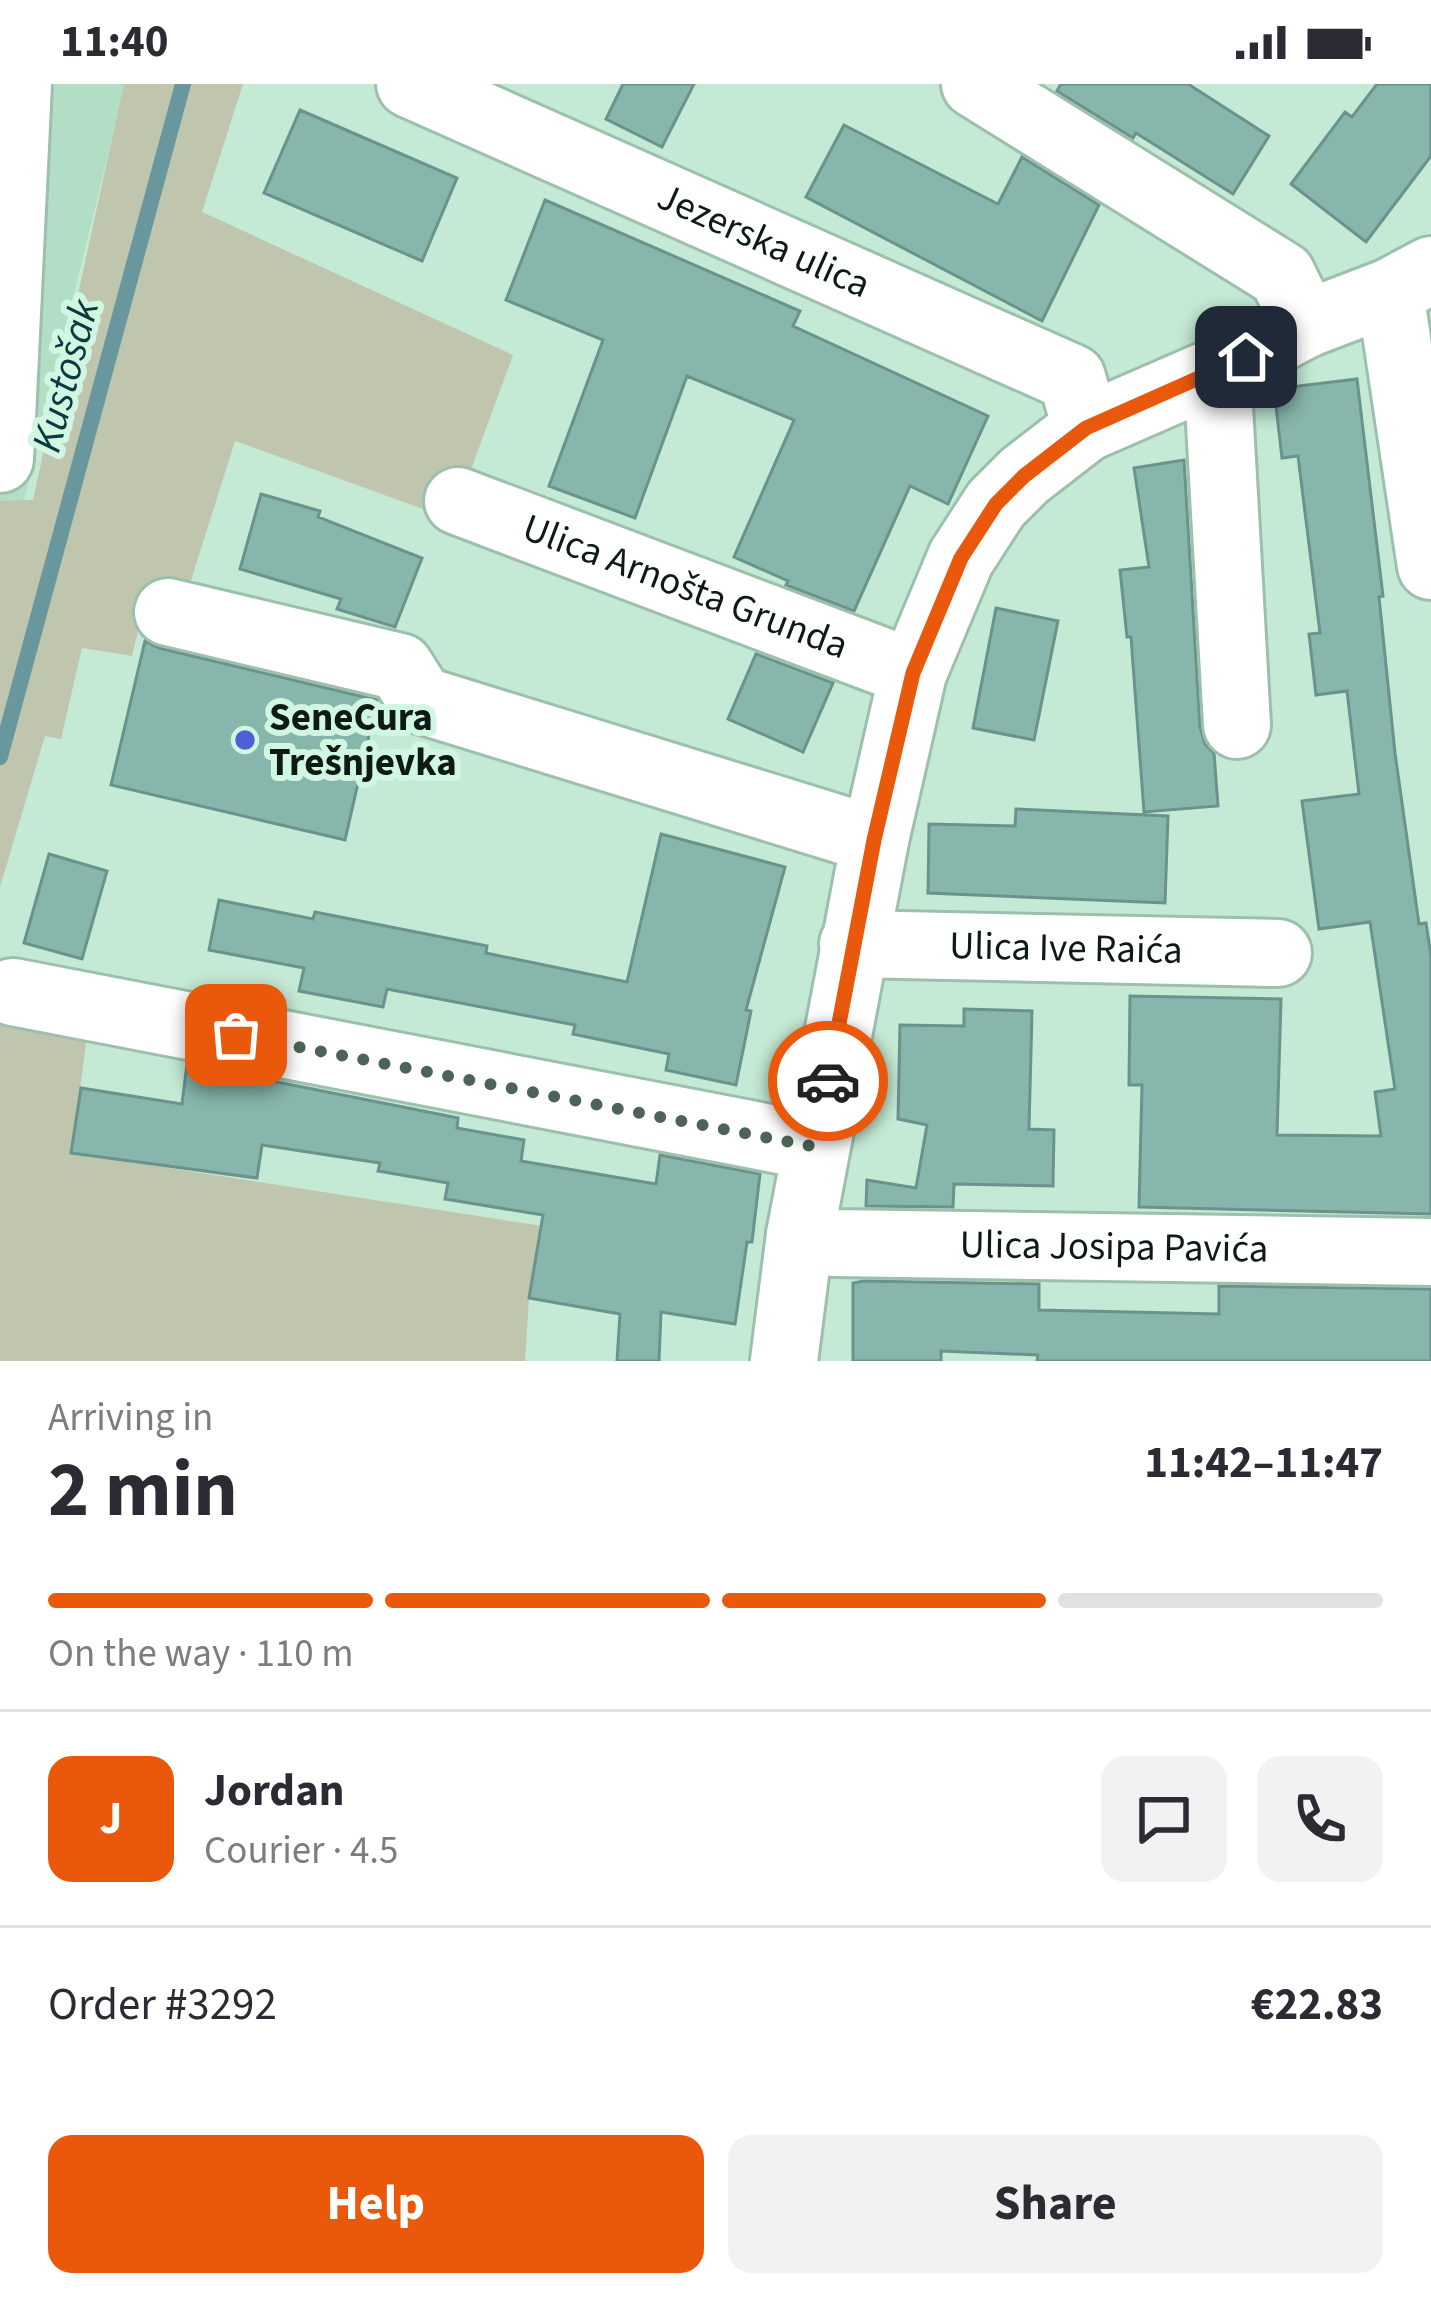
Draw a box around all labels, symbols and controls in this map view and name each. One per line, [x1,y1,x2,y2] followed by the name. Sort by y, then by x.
[60,10,169,74] text: 11:40
[648,169,879,313] street label: Jezerska ulica
[17,292,115,459] water label: Kustošak
[1195,306,1297,408] pin
[1213,324,1279,390] icon: home
[515,500,856,674] street label: Ulica Arnošta Grunda
[269,690,457,791] place label: SeneCura Trešnjevka
[232,727,258,753] marker: SeneCura Trešnjevka
[949,918,1183,979] street label: Ulica Ive Raića
[185,984,287,1086] pin
[203,1002,269,1068] icon: bag
[768,1021,888,1141] courier
[795,1048,861,1114] icon: car
[959,1217,1269,1278] street label: Ulica Josipa Pavića
[48,1390,213,1446] text: Arriving in
[1144,1431,1383,1495] text: 11:42–11:47
[48,1435,238,1546] text: 2 min
[48,1626,354,1682] text: On the way · 110 m
[1101,1756,1227,1882] button: chat
[1257,1756,1383,1882] button: phone
[204,1759,345,1823] text: Jordan
[100,1787,122,1851] text: J
[204,1823,398,1879] text: Courier · 4.5
[48,1973,277,2037] text: Order #3292
[1251,1973,1383,2037] text: €22.83
[48,2135,704,2273] button: Help
[728,2135,1383,2273] button: Share

